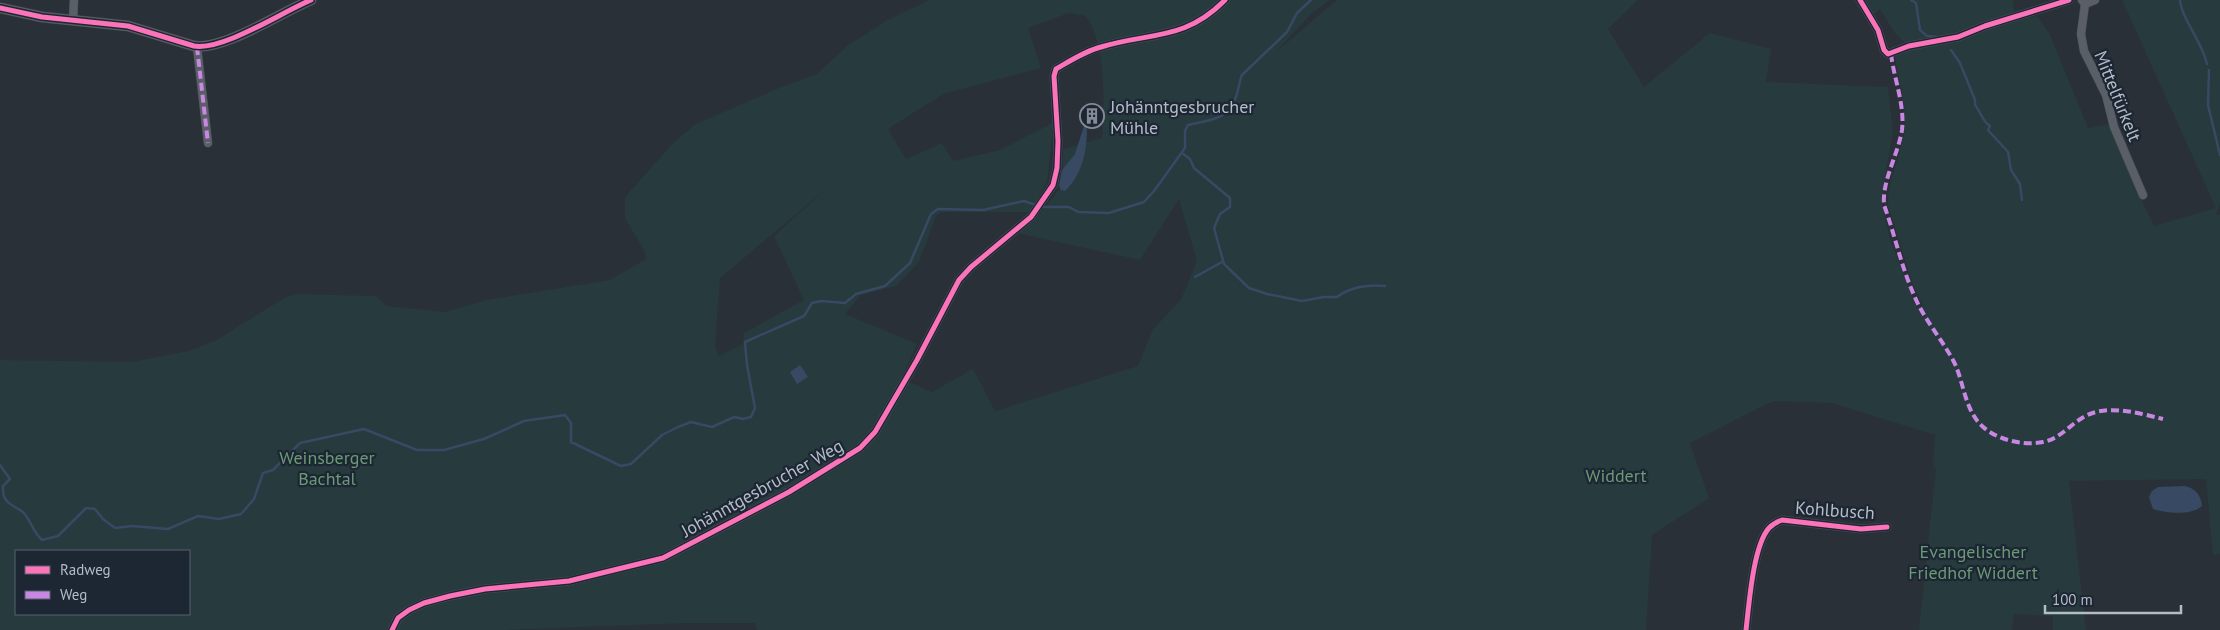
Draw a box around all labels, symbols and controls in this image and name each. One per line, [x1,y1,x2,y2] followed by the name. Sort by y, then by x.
[2089,47,2147,145] street label: Mittelfürkelt
[1109,95,1254,139] place label: Johänntgesbrucher Mühle
[1079,103,1105,129] building icon: Johänntgesbrucher Mühle
[676,434,847,543] street label: Johänntgesbrucher Weg
[279,446,375,490] park label: Weinsberger Bachtal
[1585,464,1647,487] park label: Widdert
[1794,496,1876,524] street label: Kohlbusch
[1908,540,2038,584] park label: Evangelischer Friedhof Widdert
[15,550,190,615] legend
[60,560,111,579] text: Radweg
[2045,582,2181,614] scale bar
[60,585,87,604] text: Weg
[2052,590,2093,609] text: 100 m

